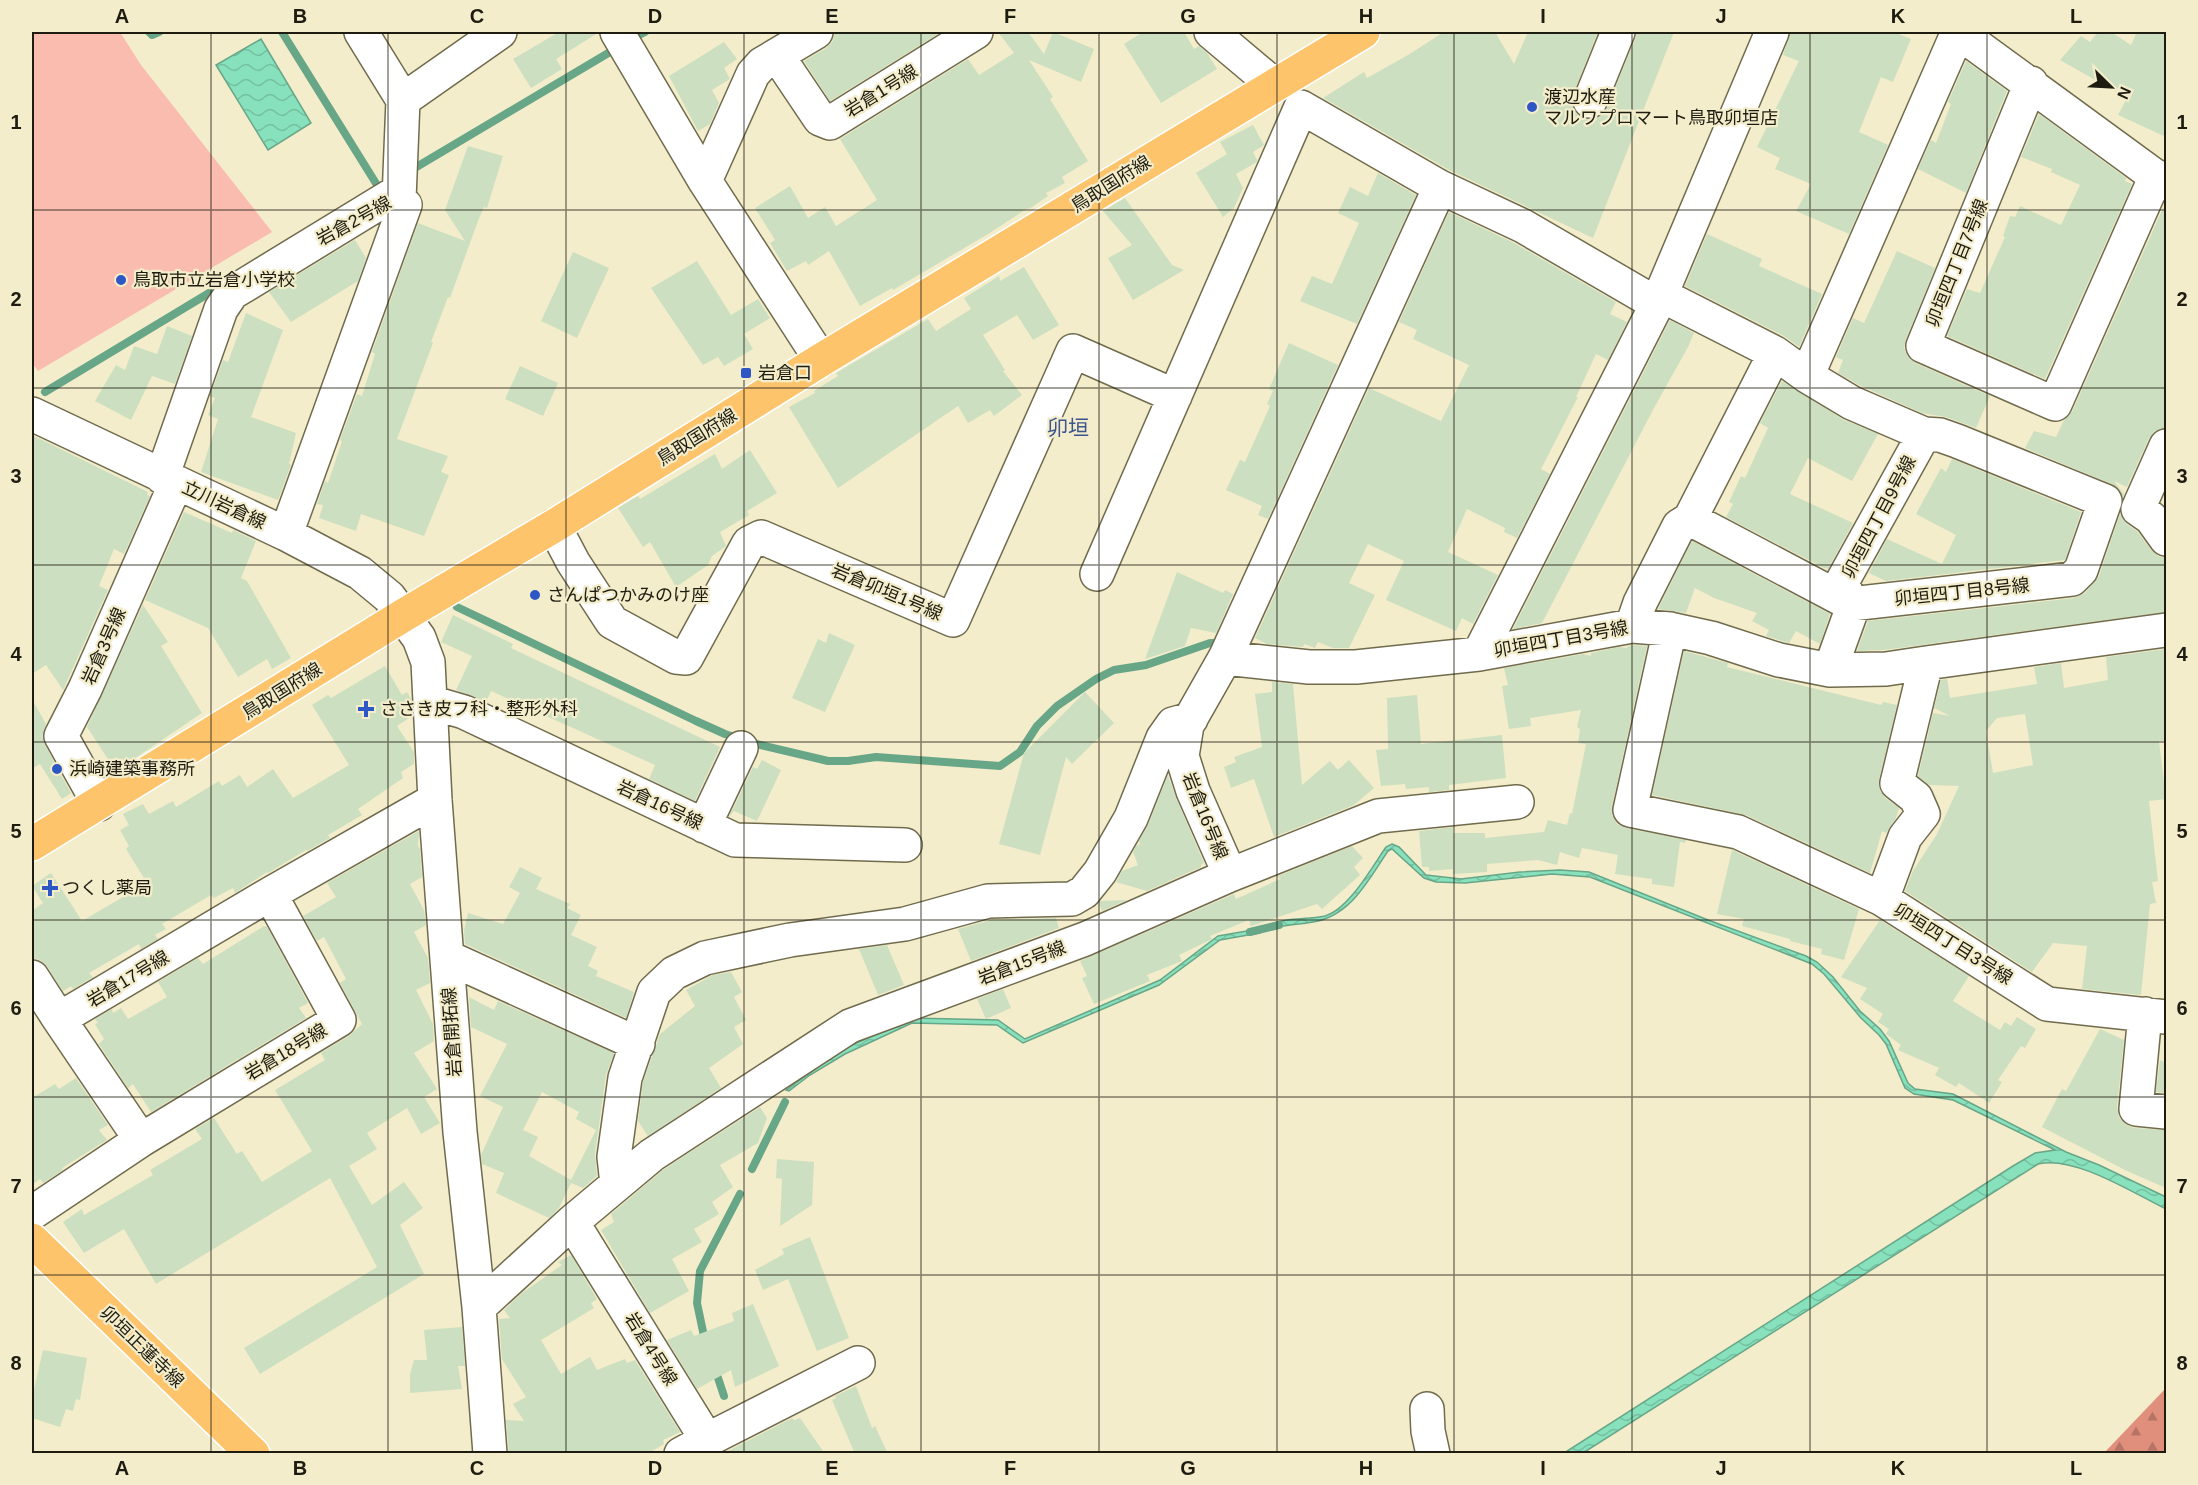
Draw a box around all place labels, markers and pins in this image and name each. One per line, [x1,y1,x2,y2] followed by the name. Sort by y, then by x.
[1544,87,1778,128] place label: 渡辺水産 マルワプロマート鳥取卯垣店
[1525,100,1539,114] marker: 渡辺水産 マルワプロマート鳥取卯垣店
[133,270,295,290] place label: 鳥取市立岩倉小学校
[114,273,128,287] marker: 鳥取市立岩倉小学校
[758,363,812,383] place label: 岩倉口
[739,366,753,380] marker: 岩倉口
[547,585,709,605] place label: さんぱつかみのけ座
[528,588,542,602] marker: さんぱつかみのけ座
[380,699,578,719] place label: ささき皮フ科・整形外科
[357,700,375,718] marker: ささき皮フ科・整形外科
[69,759,195,779] place label: 浜崎建築事務所
[50,762,64,776] marker: 浜崎建築事務所
[62,878,152,898] place label: つくし薬局
[43,881,57,895] marker: つくし薬局

